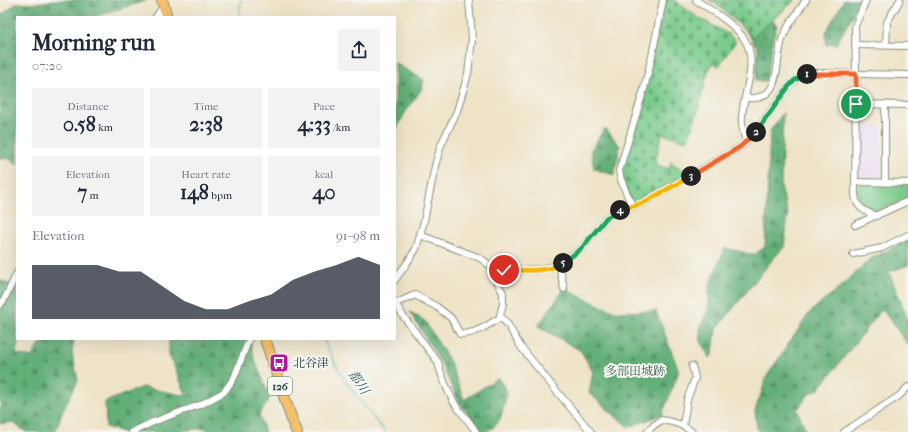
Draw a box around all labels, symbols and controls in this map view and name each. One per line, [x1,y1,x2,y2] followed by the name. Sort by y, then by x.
[338,29,380,71] button: share
[32,30,155,56] text: Morning run
[32,58,62,73] text: 07:20
[797,64,817,84] pin: 1
[805,67,809,80] text: 1
[839,87,873,121] pin
[845,93,867,115] icon: arrive
[67,100,109,113] text: Distance
[194,100,219,113] text: Time
[313,100,335,113] text: Pace
[63,113,96,136] text: 0.58
[189,113,223,136] text: 2:38
[298,113,331,136] text: 4:33
[96,121,113,134] text: km
[331,121,350,134] text: /km
[746,122,766,142] pin: 2
[753,125,759,138] text: 2
[681,166,701,186] pin: 3
[66,168,110,181] text: Elevation
[181,168,231,181] text: Heart rate
[315,168,333,181] text: kcal
[689,169,693,182] text: 3
[77,181,87,204] text: 7
[180,181,209,204] text: 148
[313,181,335,204] text: 40
[87,189,99,202] text: m
[209,189,232,202] text: bpm
[610,200,630,220] pin: 4
[617,203,623,216] text: 4
[32,228,85,243] text: Elevation
[336,228,380,243] text: 91–98 m
[487,253,521,287] pin
[553,253,573,273] pin: 5
[561,256,565,269] text: 5
[493,259,515,281] icon: check
[268,352,290,374] bus stop icon: 北谷津
[293,356,329,370] place label: 北谷津
[605,364,665,378] park label: 多部田城跡
[346,367,374,399] water label: 都川
[268,377,292,395] road number: 126

